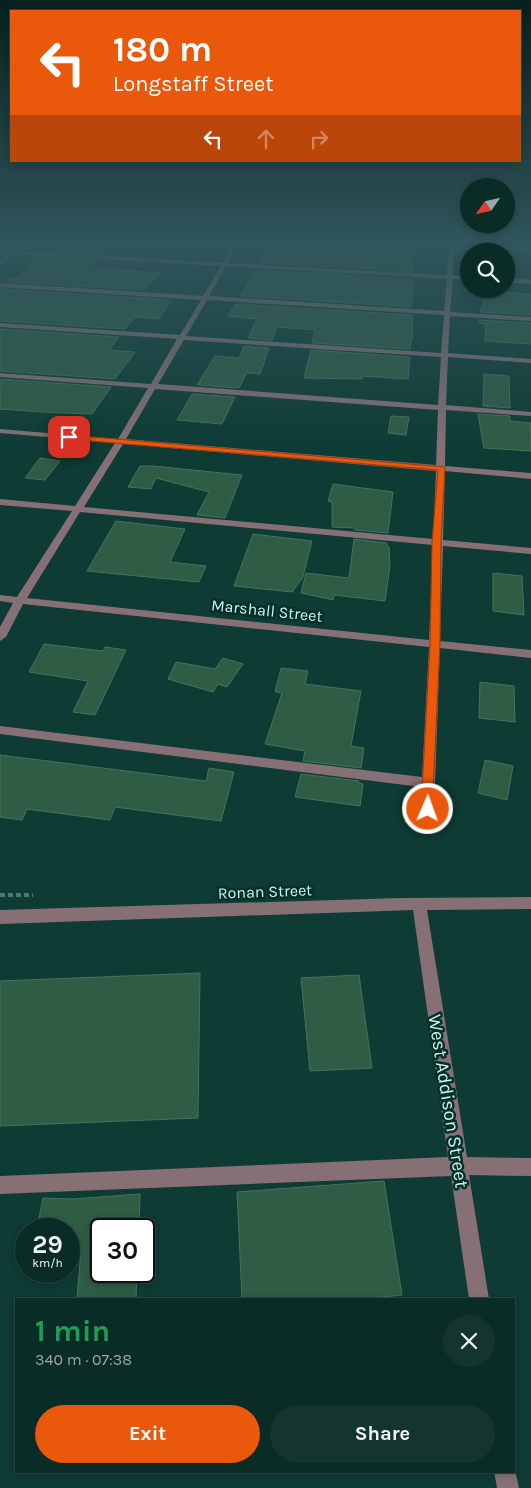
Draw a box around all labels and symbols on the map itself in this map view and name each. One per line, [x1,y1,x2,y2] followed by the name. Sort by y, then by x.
[460,178,515,232] north arrow
[48,416,90,458] pin
[210,595,323,626] street label: Marshall Street
[401,782,453,834] position arrow
[218,880,313,903] street label: Ronan Street
[423,1013,473,1189] street label: West Addison Street
[90,1218,155,1283] speed limit sign: 30

